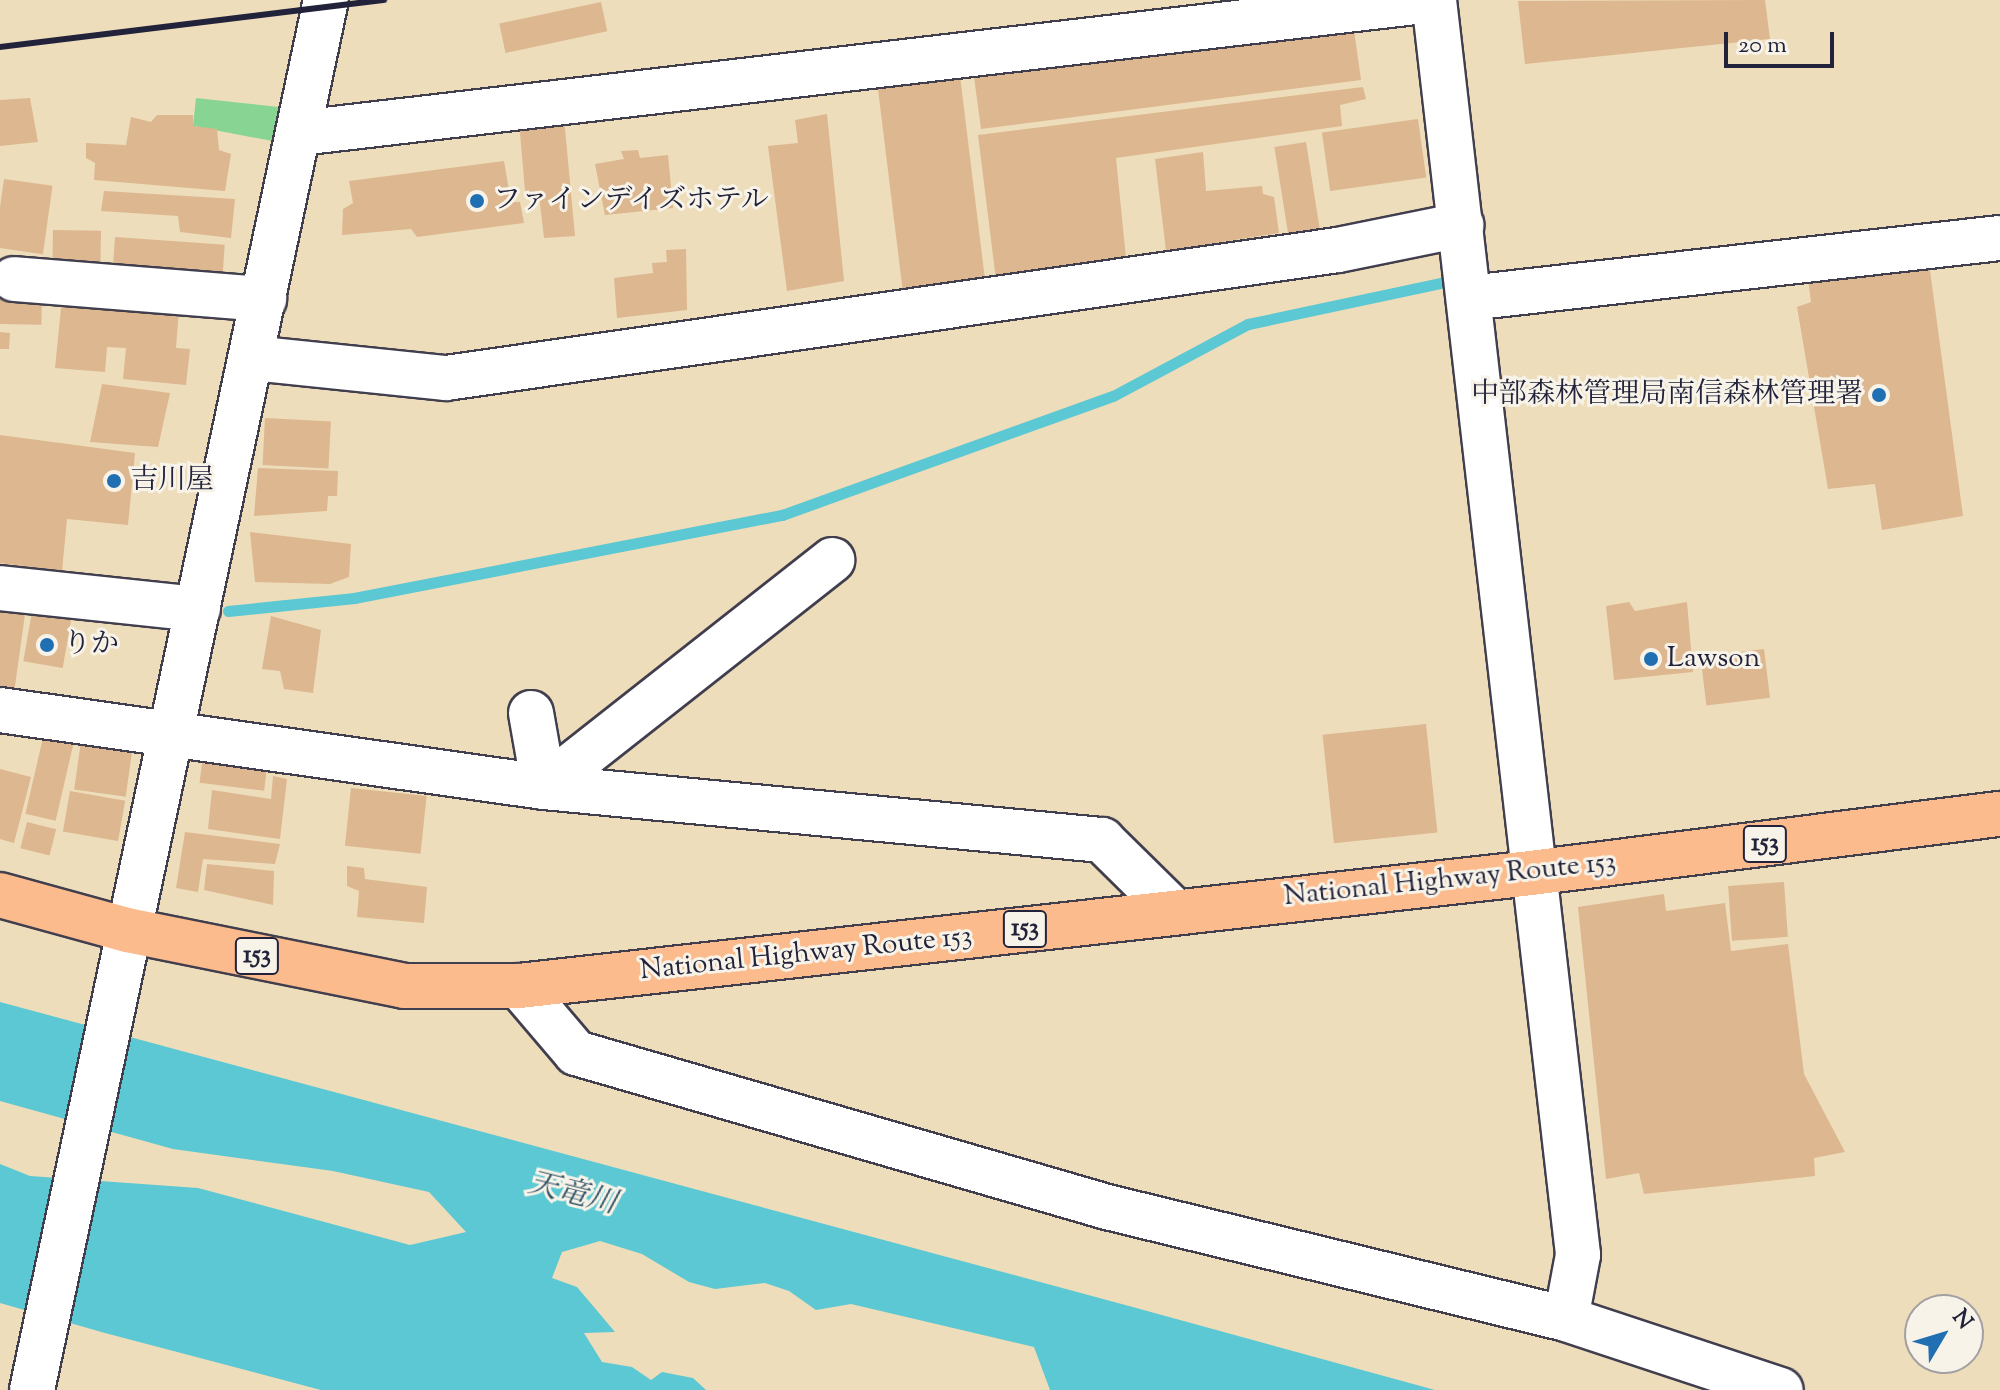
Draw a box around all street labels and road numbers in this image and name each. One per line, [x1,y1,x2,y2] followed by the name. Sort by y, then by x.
[1741,822,1789,866] road number: 153
[1282,846,1618,914] street label: National Highway Route 153
[1001,907,1049,951] road number: 153
[638,920,974,988] street label: National Highway Route 153
[233,934,281,978] road number: 153

